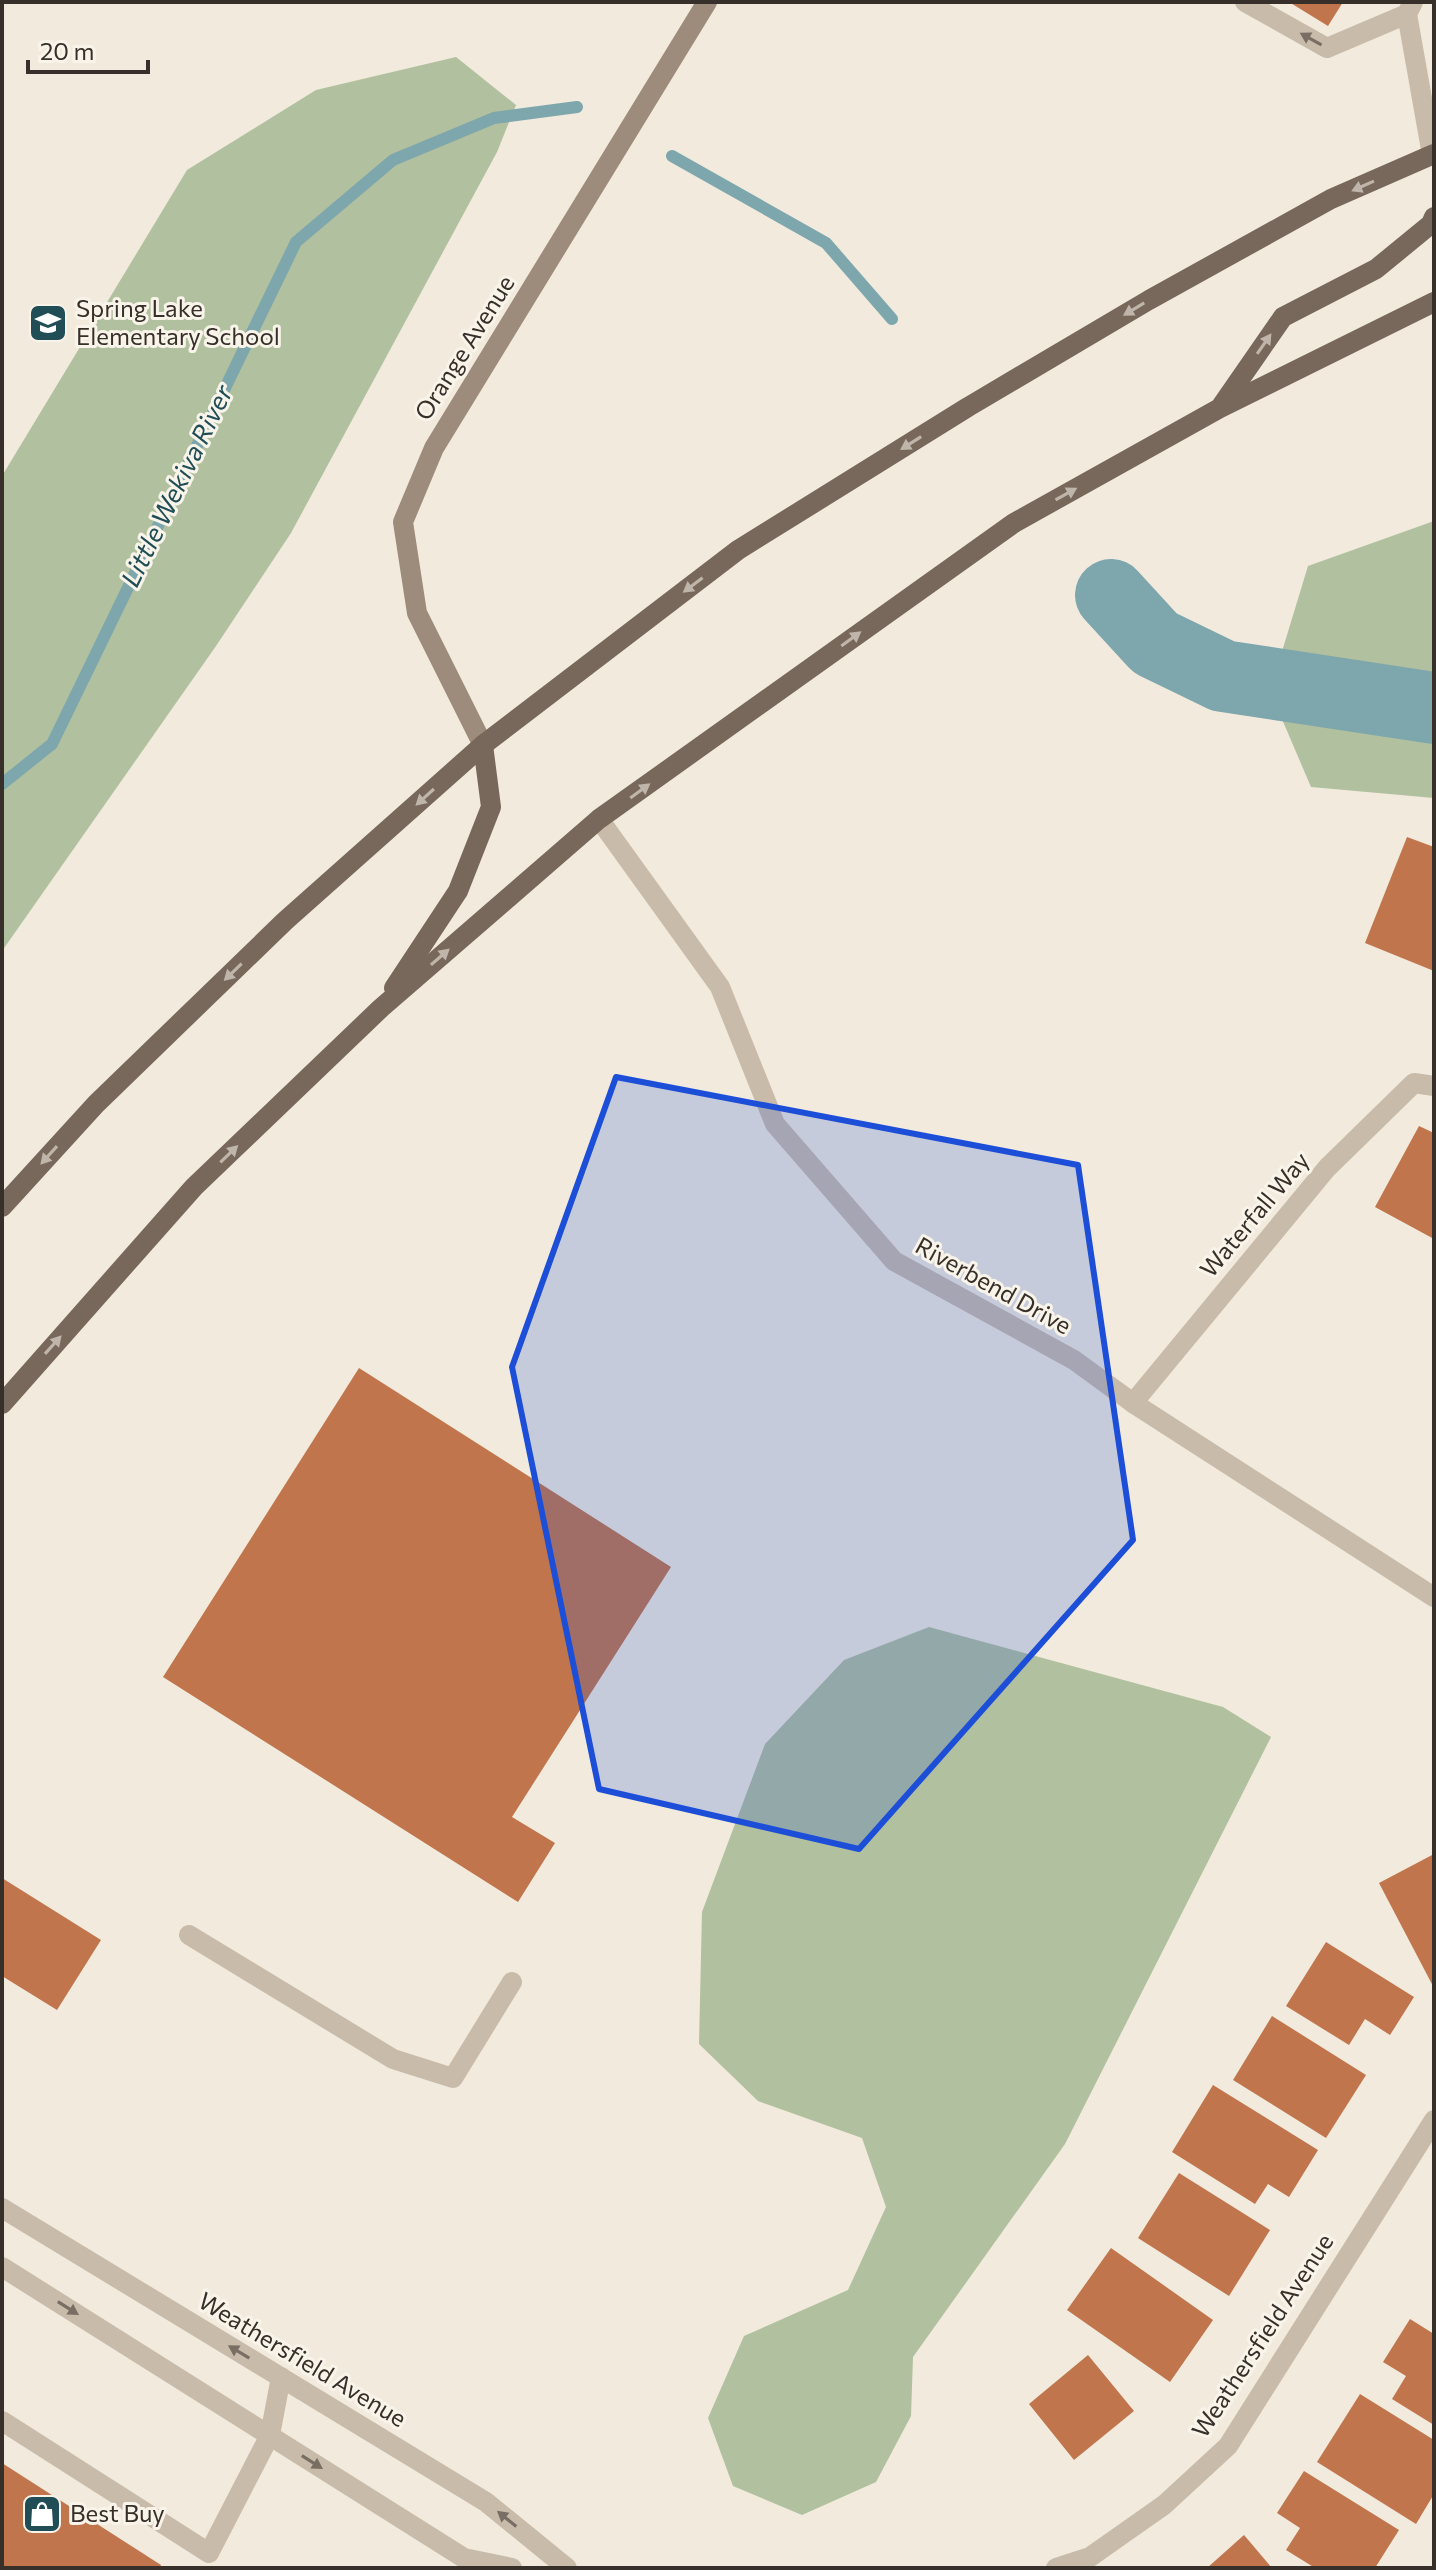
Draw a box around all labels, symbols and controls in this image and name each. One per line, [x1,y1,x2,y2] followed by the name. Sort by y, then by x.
[28,24,148,74] scale bar
[1299,32,1322,46] one-way arrow
[40,36,94,65] text: 20 m
[1351,179,1374,192] one-way arrow
[408,269,520,425] street label: Orange Avenue
[76,293,280,350] place label: Spring Lake Elementary School
[27,302,69,344] school or university icon: Spring Lake Elementary School
[1123,302,1145,316] one-way arrow
[1256,333,1271,354] one-way arrow
[113,378,239,591] water label: Little Wekiva River
[900,435,922,449] one-way arrow
[1055,487,1077,501] one-way arrow
[683,576,703,592] one-way arrow
[840,631,862,647] one-way arrow
[629,783,650,799] one-way arrow
[415,787,434,805] one-way arrow
[430,949,450,966] one-way arrow
[224,962,243,980] one-way arrow
[219,1145,238,1164] one-way arrow
[40,1146,58,1165] one-way arrow
[1193,1146,1315,1282] street label: Waterfall Way
[911,1230,1077,1339] street label: Riverbend Drive
[44,1336,61,1356] one-way arrow
[1185,2228,1338,2443] street label: Weathersfield Avenue
[194,2285,412,2432] street label: Weathersfield Avenue
[57,2301,79,2315] one-way arrow
[228,2345,250,2359] one-way arrow
[301,2454,323,2468] one-way arrow
[21,2493,63,2535] shop icon: Best Buy
[70,2498,165,2527] place label: Best Buy
[497,2511,517,2527] one-way arrow

